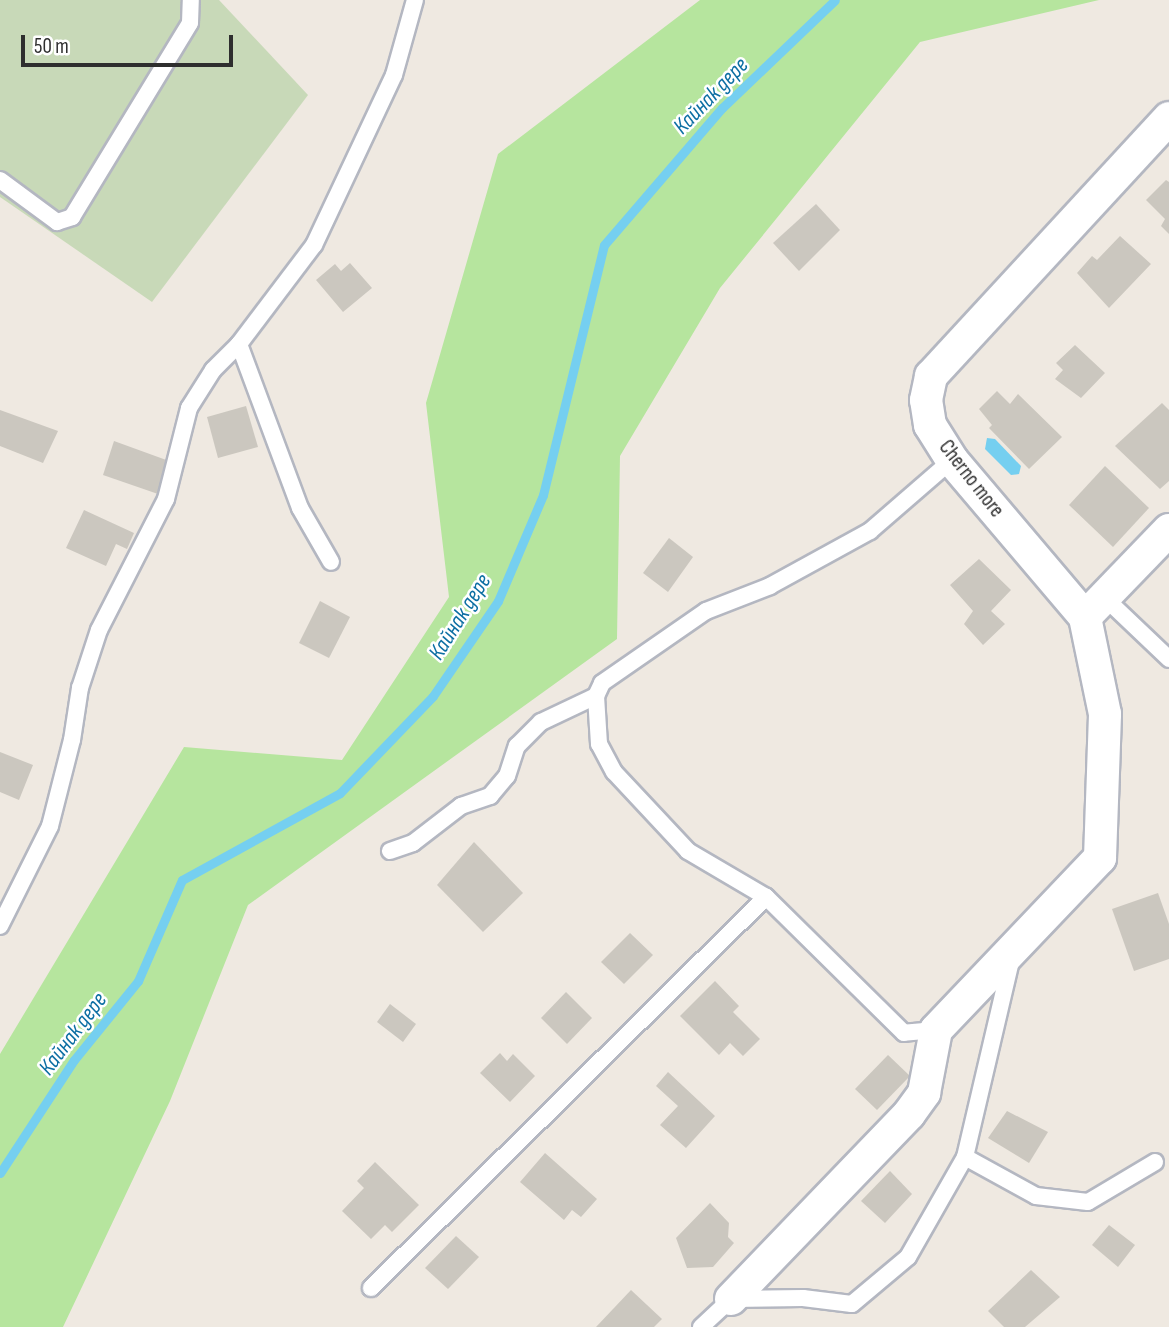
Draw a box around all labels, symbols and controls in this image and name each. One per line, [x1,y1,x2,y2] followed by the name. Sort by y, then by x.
[24,21,236,65] scale bar
[34,34,69,59] text: 50 m
[668,52,754,140] water label: Кайнак дере
[933,435,1009,523] street label: Cherno more
[423,569,497,665] water label: Кайнак дере
[33,987,113,1081] water label: Кайнак дере

